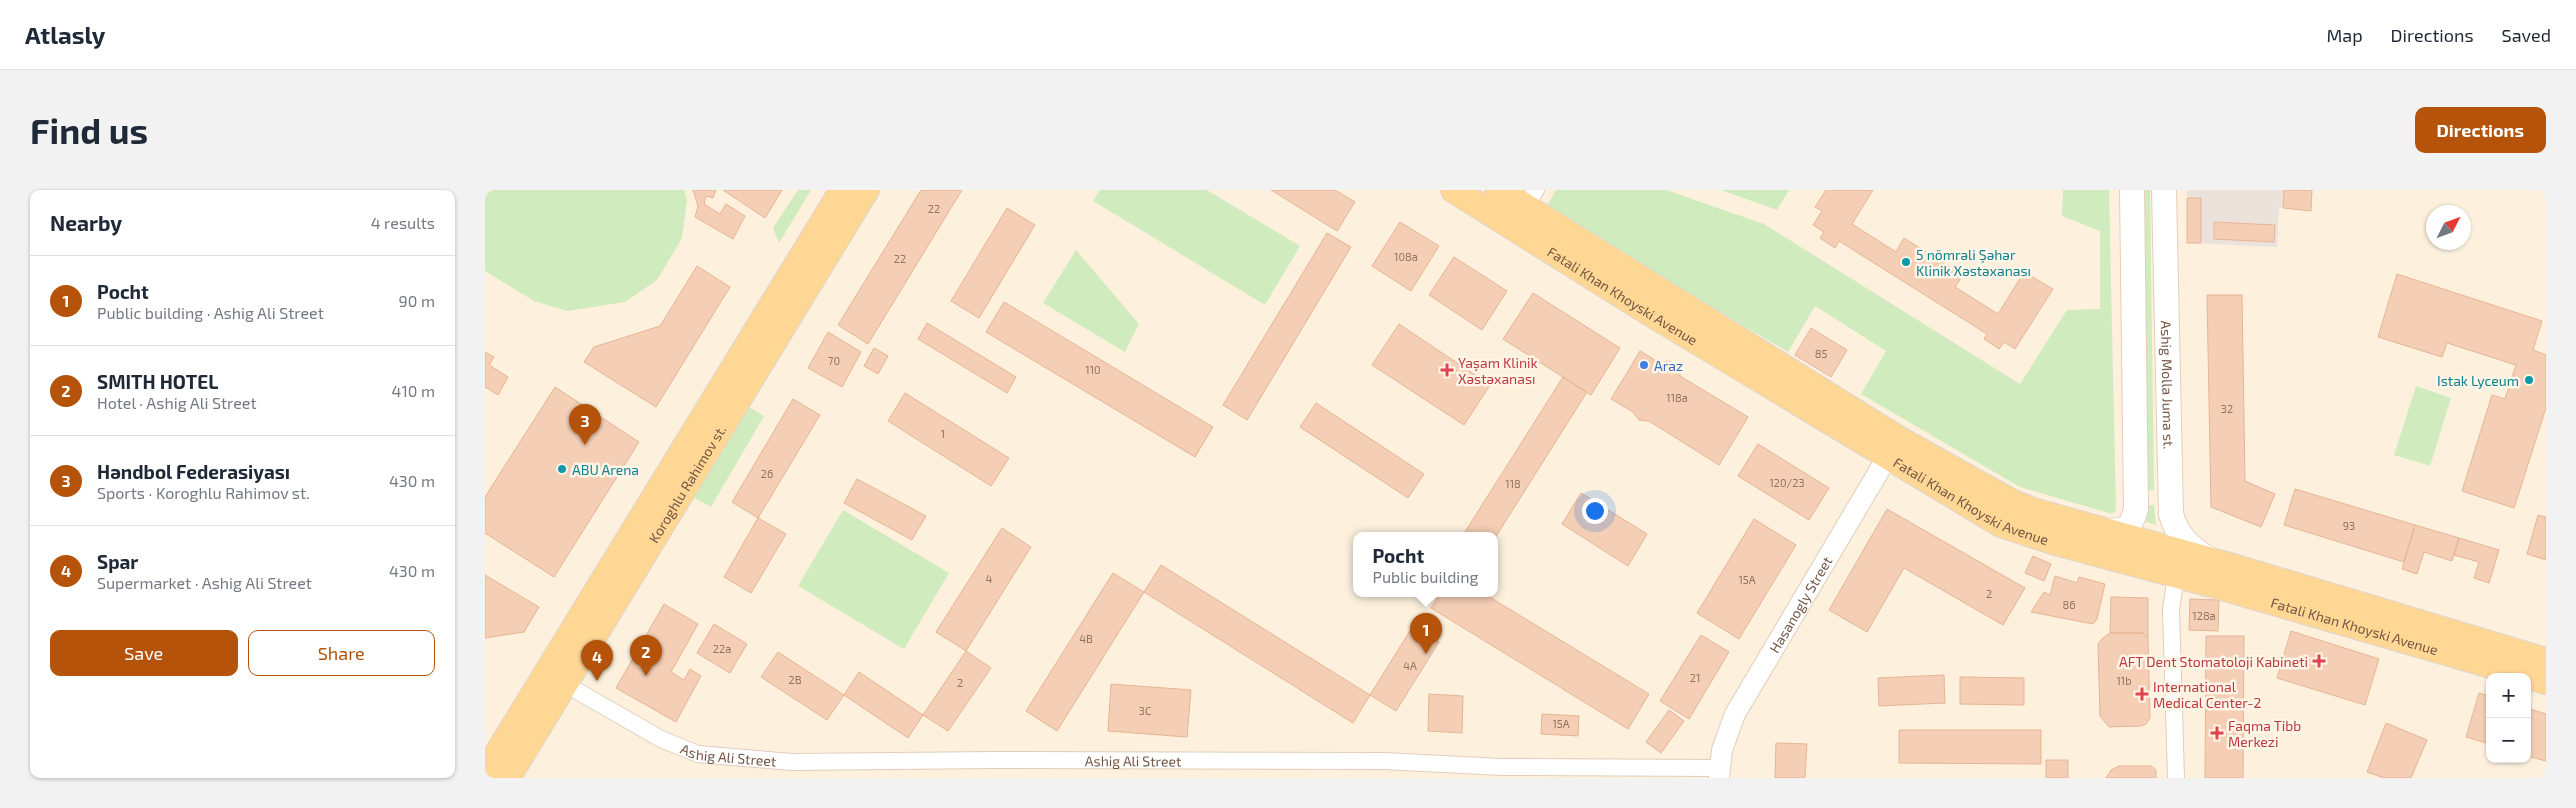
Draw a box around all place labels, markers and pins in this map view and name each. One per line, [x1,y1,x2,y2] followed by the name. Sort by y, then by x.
[1916,246,2031,279] place label: 5 nömrəli Şəhər Klinik Xəstəxanası
[1900,256,1912,268] marker: 5 nömrəli Şəhər Klinik Xəstəxanası
[1458,354,1538,387] place label: Yaşam Klinik Xəstəxanası
[1654,357,1683,374] place label: Araz
[1638,359,1650,371] marker: Araz
[1440,363,1454,377] marker: Yaşam Klinik Xəstəxanası
[2437,372,2519,389] place label: Istak Lyceum
[2523,374,2535,386] marker: Istak Lyceum
[569,404,601,445] pin: 3
[572,461,639,478] place label: ABU Arena
[556,463,568,475] marker: ABU Arena
[1410,613,1442,654] pin: 1
[630,635,662,676] pin: 2
[581,640,613,681] pin: 4
[2119,653,2308,670] place label: AFT Dent Stomatoloji Kabineti
[2312,654,2326,668] marker: AFT Dent Stomatoloji Kabineti
[2153,678,2261,711] place label: International Medical Center-2
[2135,687,2149,701] marker: International Medical Center-2
[2228,717,2301,750] place label: Faqma Tibb Merkezi
[2210,726,2224,740] marker: Faqma Tibb Merkezi

